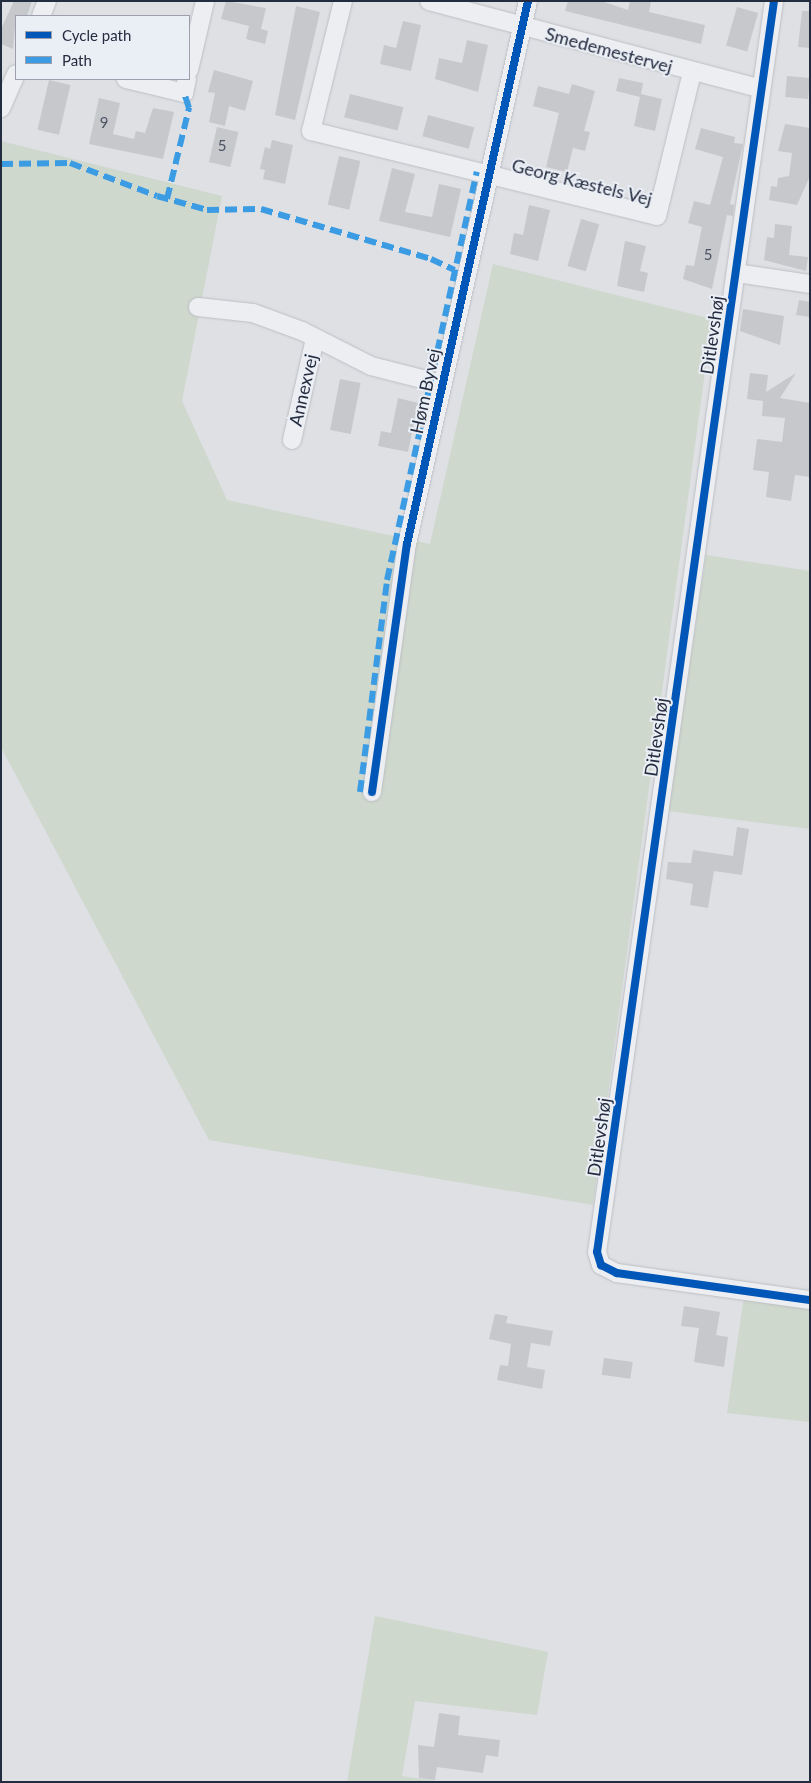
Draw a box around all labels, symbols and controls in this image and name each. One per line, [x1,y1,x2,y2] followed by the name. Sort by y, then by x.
[15,15,190,80] legend
[543,23,675,77] street label: Smedemestervej
[62,26,131,44] text: Cycle path
[62,51,92,69] text: Path
[100,114,108,132] house number: 9
[218,137,226,155] house number: 5
[509,154,655,210] street label: Georg Kæstels Vej
[704,246,712,264] house number: 5
[696,294,728,376] street label: Ditlevshøj
[405,346,445,436] street label: Høm Byvej
[284,352,322,428] street label: Annexvej
[640,696,672,778] street label: Ditlevshøj
[583,1096,615,1178] street label: Ditlevshøj

